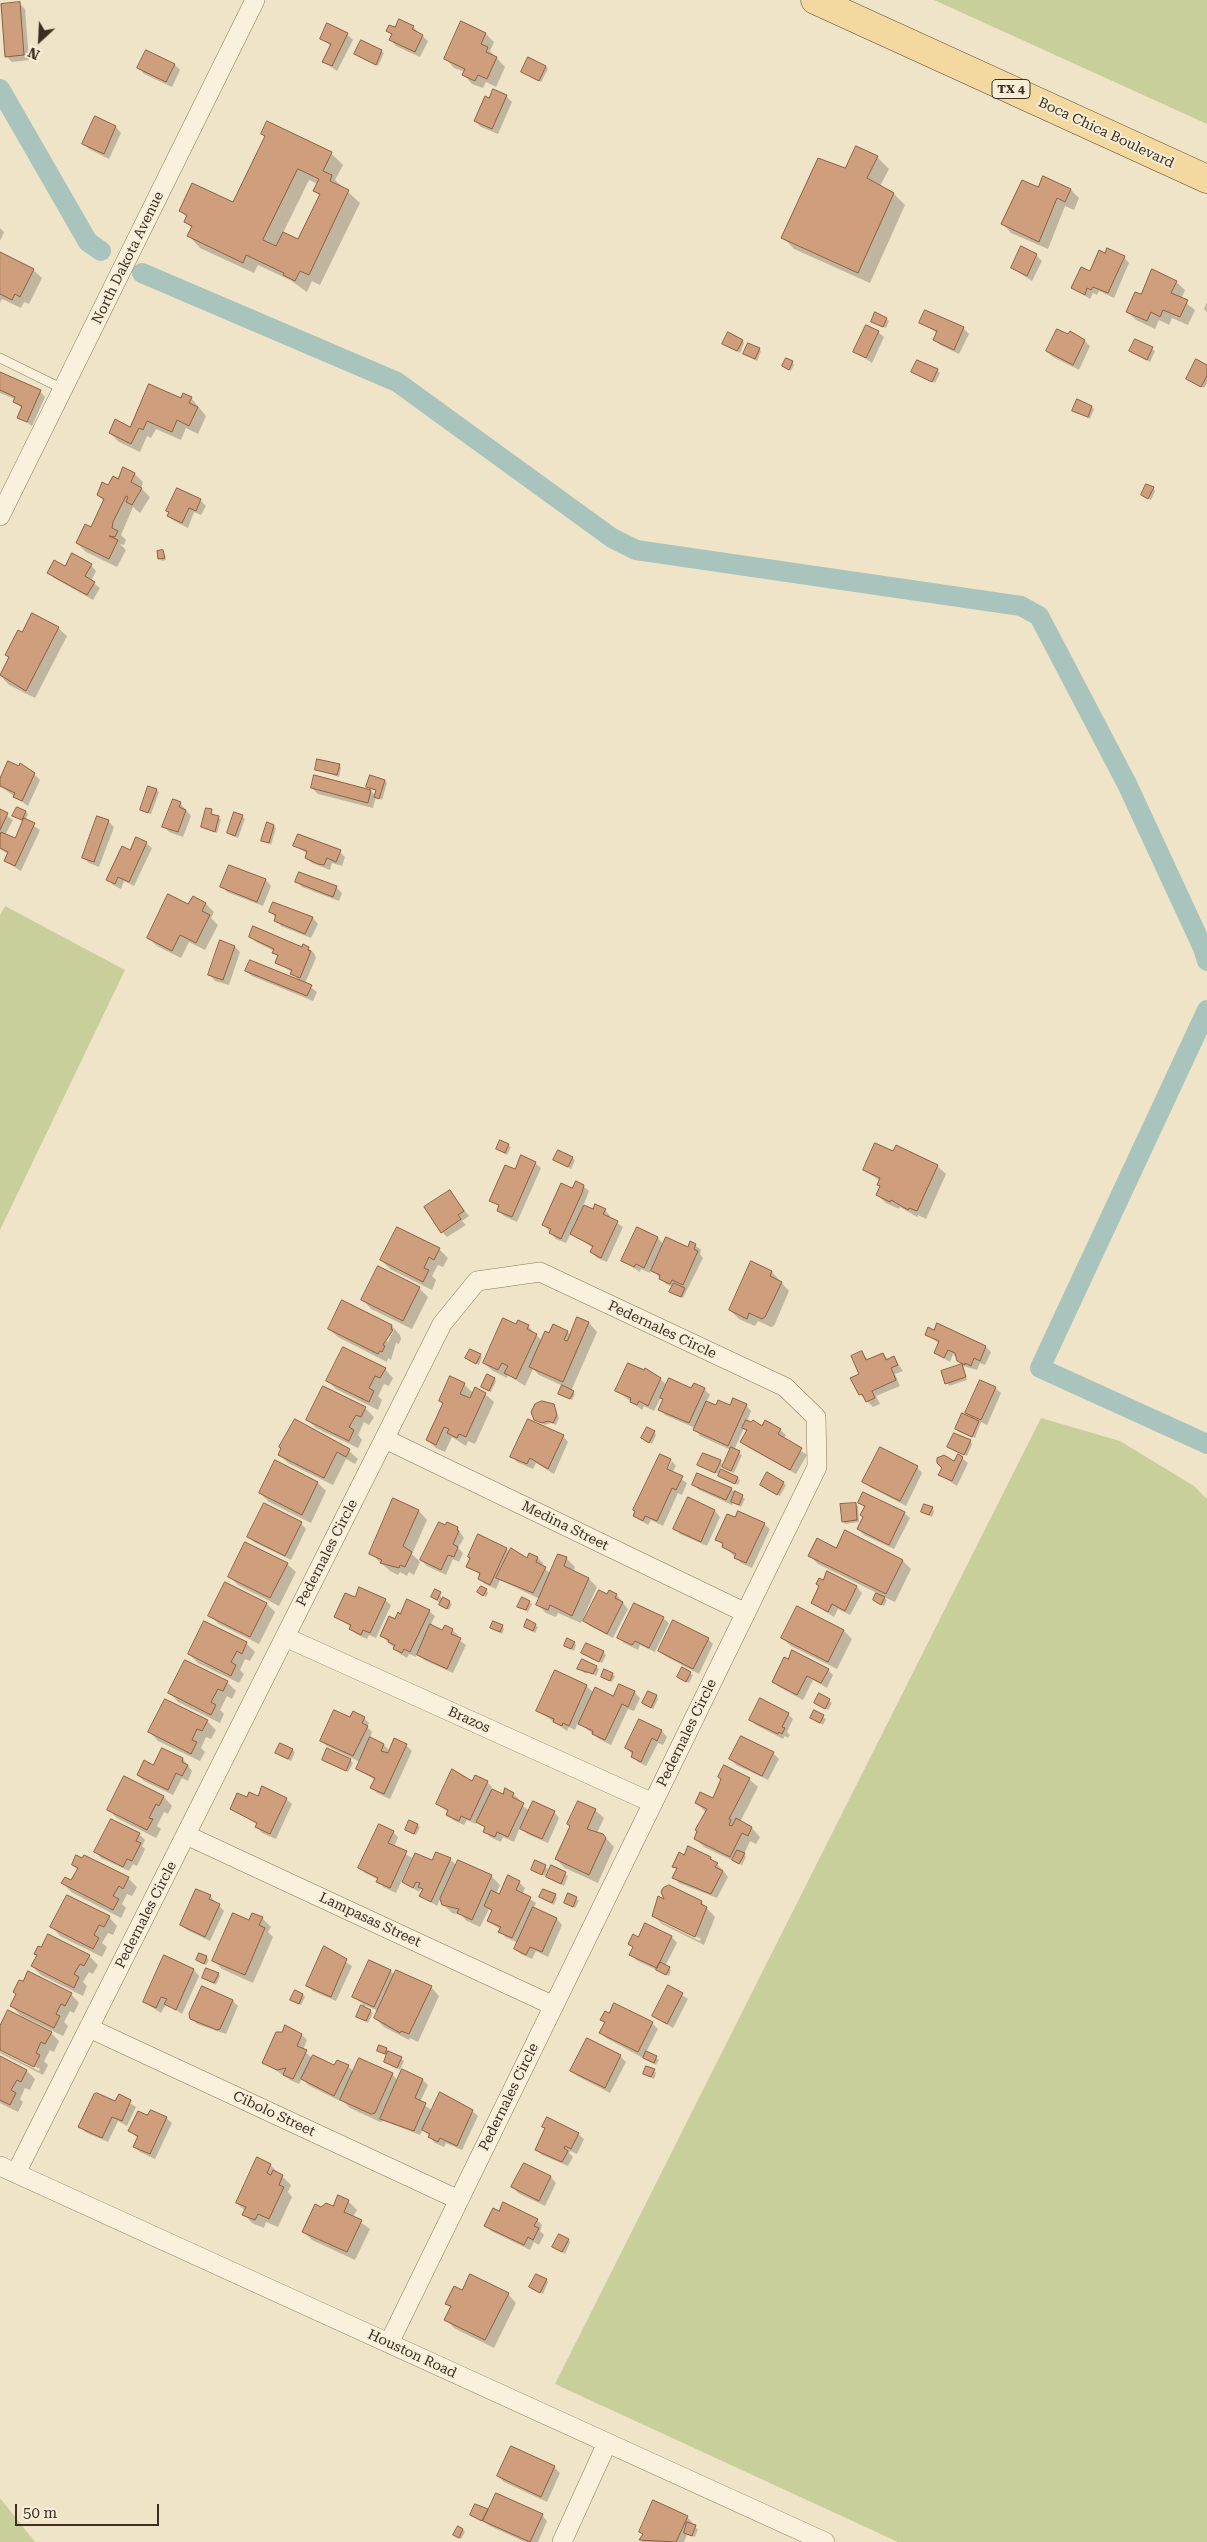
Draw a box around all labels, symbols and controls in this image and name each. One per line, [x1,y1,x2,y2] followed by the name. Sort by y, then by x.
[15,15,65,65] north arrow
[25,44,42,63] text: N
[992,80,1030,98] road number: TX 4
[1035,94,1177,172] street label: Boca Chica Boulevard
[89,189,167,327] street label: North Dakota Avenue
[605,1297,719,1363] street label: Pedernales Circle
[293,1497,361,1609] street label: Pedernales Circle
[519,1498,611,1554] street label: Medina Street
[654,1676,720,1790] street label: Pedernales Circle
[445,1703,493,1737] street label: Brazos
[112,1859,180,1971] street label: Pedernales Circle
[316,1889,424,1951] street label: Lampasas Street
[476,2040,542,2154] street label: Pedernales Circle
[230,2088,318,2140] street label: Cibolo Street
[365,2326,459,2382] street label: Houston Road
[18,2494,161,2526] scale bar
[23,2504,57,2522] text: 50 m

